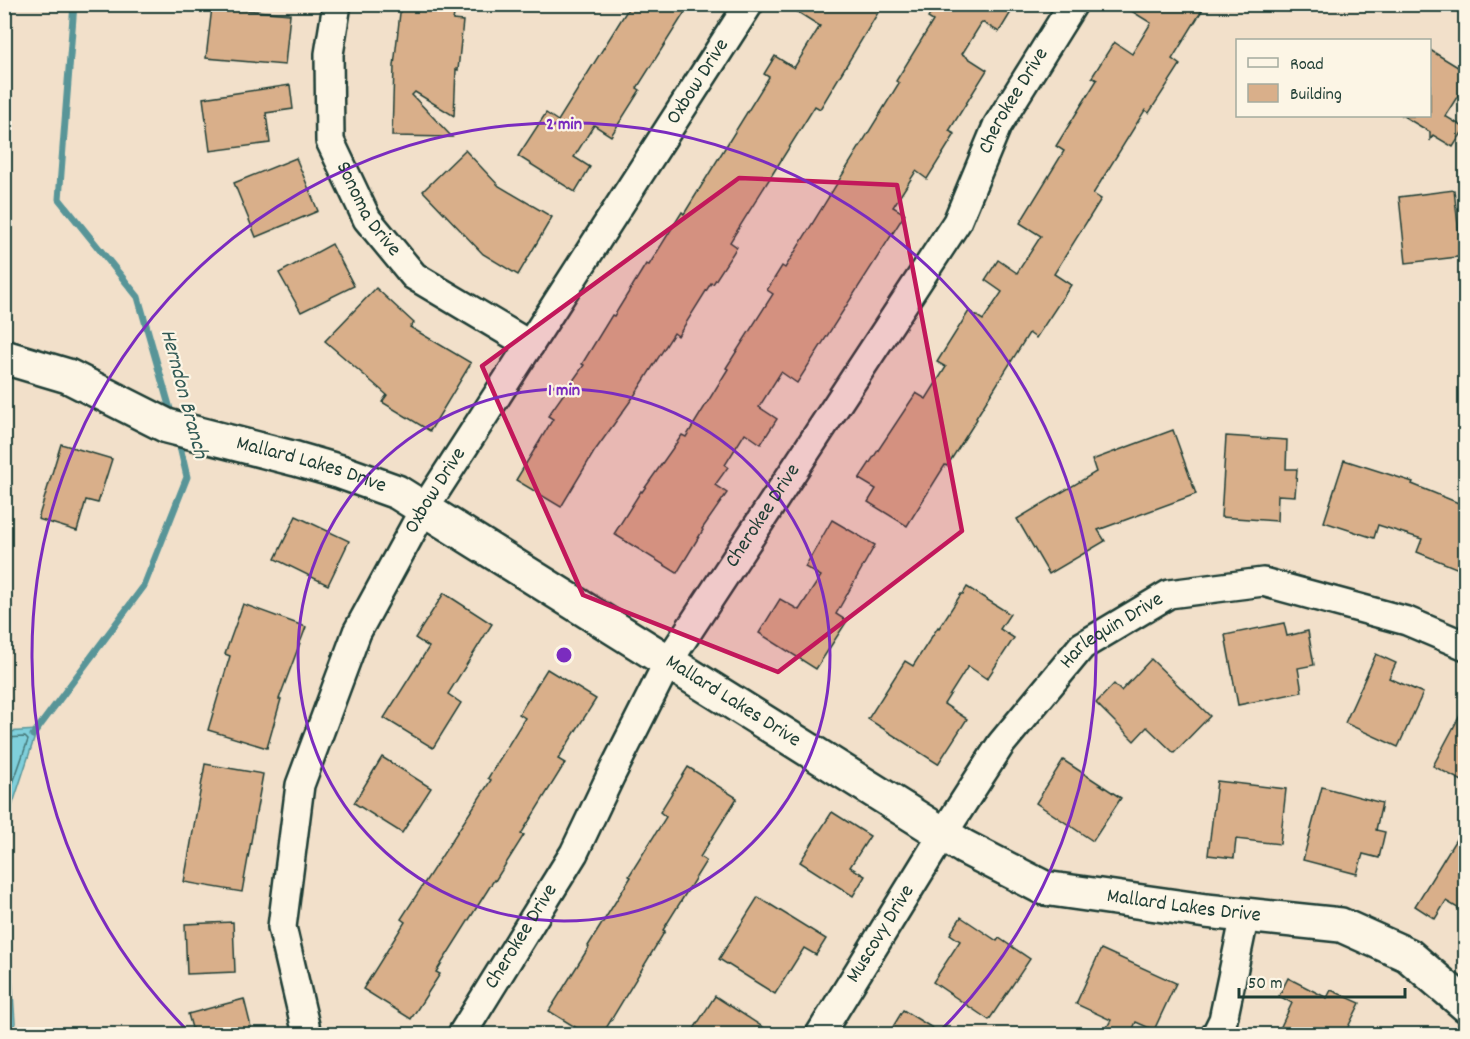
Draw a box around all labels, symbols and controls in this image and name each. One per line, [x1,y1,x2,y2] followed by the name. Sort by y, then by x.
[660,33,738,131] street label: Oxbow Drive
[1236,39,1431,117] legend
[972,42,1057,159] street label: Cherokee Drive
[1290,53,1324,78] text: Road
[1290,83,1342,108] text: Building
[546,113,582,138] text: 2 min
[327,157,408,264] street label: Sonoma Drive
[151,326,215,463] water label: Herndon Branch
[548,379,580,404] text: 1 min
[233,429,390,502] street label: Mallard Lakes Drive
[398,442,475,540] street label: Oxbow Drive
[719,458,809,574] street label: Cherokee Drive
[1053,585,1169,676] street label: Harlequin Drive
[554,645,574,665] centre of rings
[659,648,806,756] street label: Mallard Lakes Drive
[478,879,566,995] street label: Cherokee Drive
[840,879,923,989] street label: Muscovy Drive
[1105,882,1262,932] street label: Mallard Lakes Drive
[1239,961,1406,999] scale bar
[1248,972,1283,997] text: 50 m

